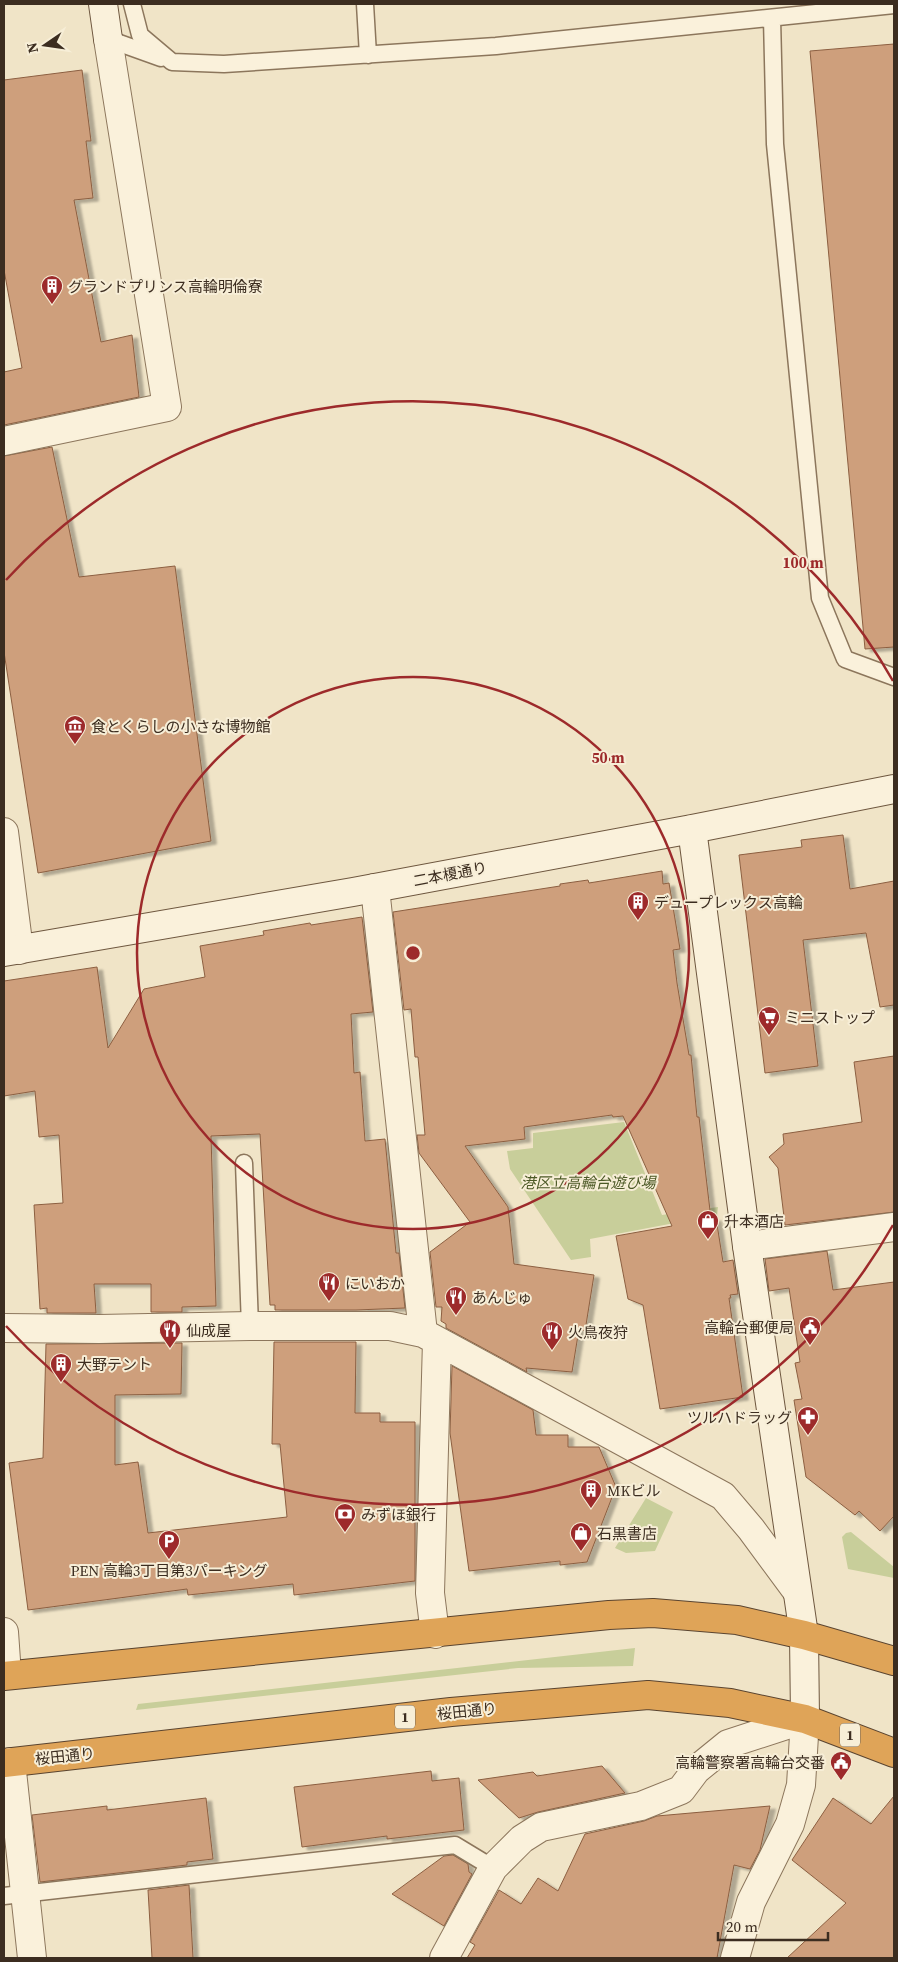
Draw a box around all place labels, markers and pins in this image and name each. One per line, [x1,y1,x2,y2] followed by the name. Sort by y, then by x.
[40,274,64,305] building icon: グランドプリンス高輪明倫寮
[68,276,263,297] place label: グランドプリンス高輪明倫寮
[63,714,87,745] museum icon: 食とくらしの小さな博物館
[91,716,271,737] place label: 食とくらしの小さな博物館
[626,890,650,921] building icon: デュープレックス高輪
[654,892,803,913] place label: デュープレックス高輪
[404,944,422,962] centre of rings
[757,1005,781,1036] supermarket icon: ミニストップ
[785,1007,875,1028] place label: ミニストップ
[696,1209,720,1240] shop icon: 升本酒店
[724,1211,784,1232] place label: 升本酒店
[317,1271,341,1302] restaurant icon: にいおか
[345,1273,405,1294] place label: にいおか
[444,1285,468,1316] restaurant icon: あんじゅ
[472,1287,532,1308] place label: あんじゅ
[798,1315,822,1346] public building icon: 高輪台郵便局
[704,1317,794,1338] place label: 高輪台郵便局
[158,1318,182,1349] restaurant icon: 仙成屋
[186,1320,231,1341] place label: 仙成屋
[540,1320,564,1351] restaurant icon: 火鳥夜狩
[568,1322,628,1343] place label: 火鳥夜狩
[49,1352,73,1383] building icon: 大野テント
[77,1354,152,1375] place label: 大野テント
[796,1405,820,1436] pharmacy icon: ツルハドラッグ
[687,1407,792,1428] place label: ツルハドラッグ
[579,1478,603,1509] building icon: MKビル
[607,1480,661,1501] place label: MKビル
[333,1502,357,1533] bank icon: みずほ銀行
[361,1504,436,1525] place label: みずほ銀行
[569,1521,593,1552] shop icon: 石黒書店
[597,1523,657,1544] place label: 石黒書店
[157,1529,181,1560] parking icon: PEN 高輪3丁目第3パーキング
[71,1560,267,1581] place label: PEN 高輪3丁目第3パーキング
[829,1750,853,1781] public building icon: 高輪警察署高輪台交番
[675,1752,825,1773] place label: 高輪警察署高輪台交番

